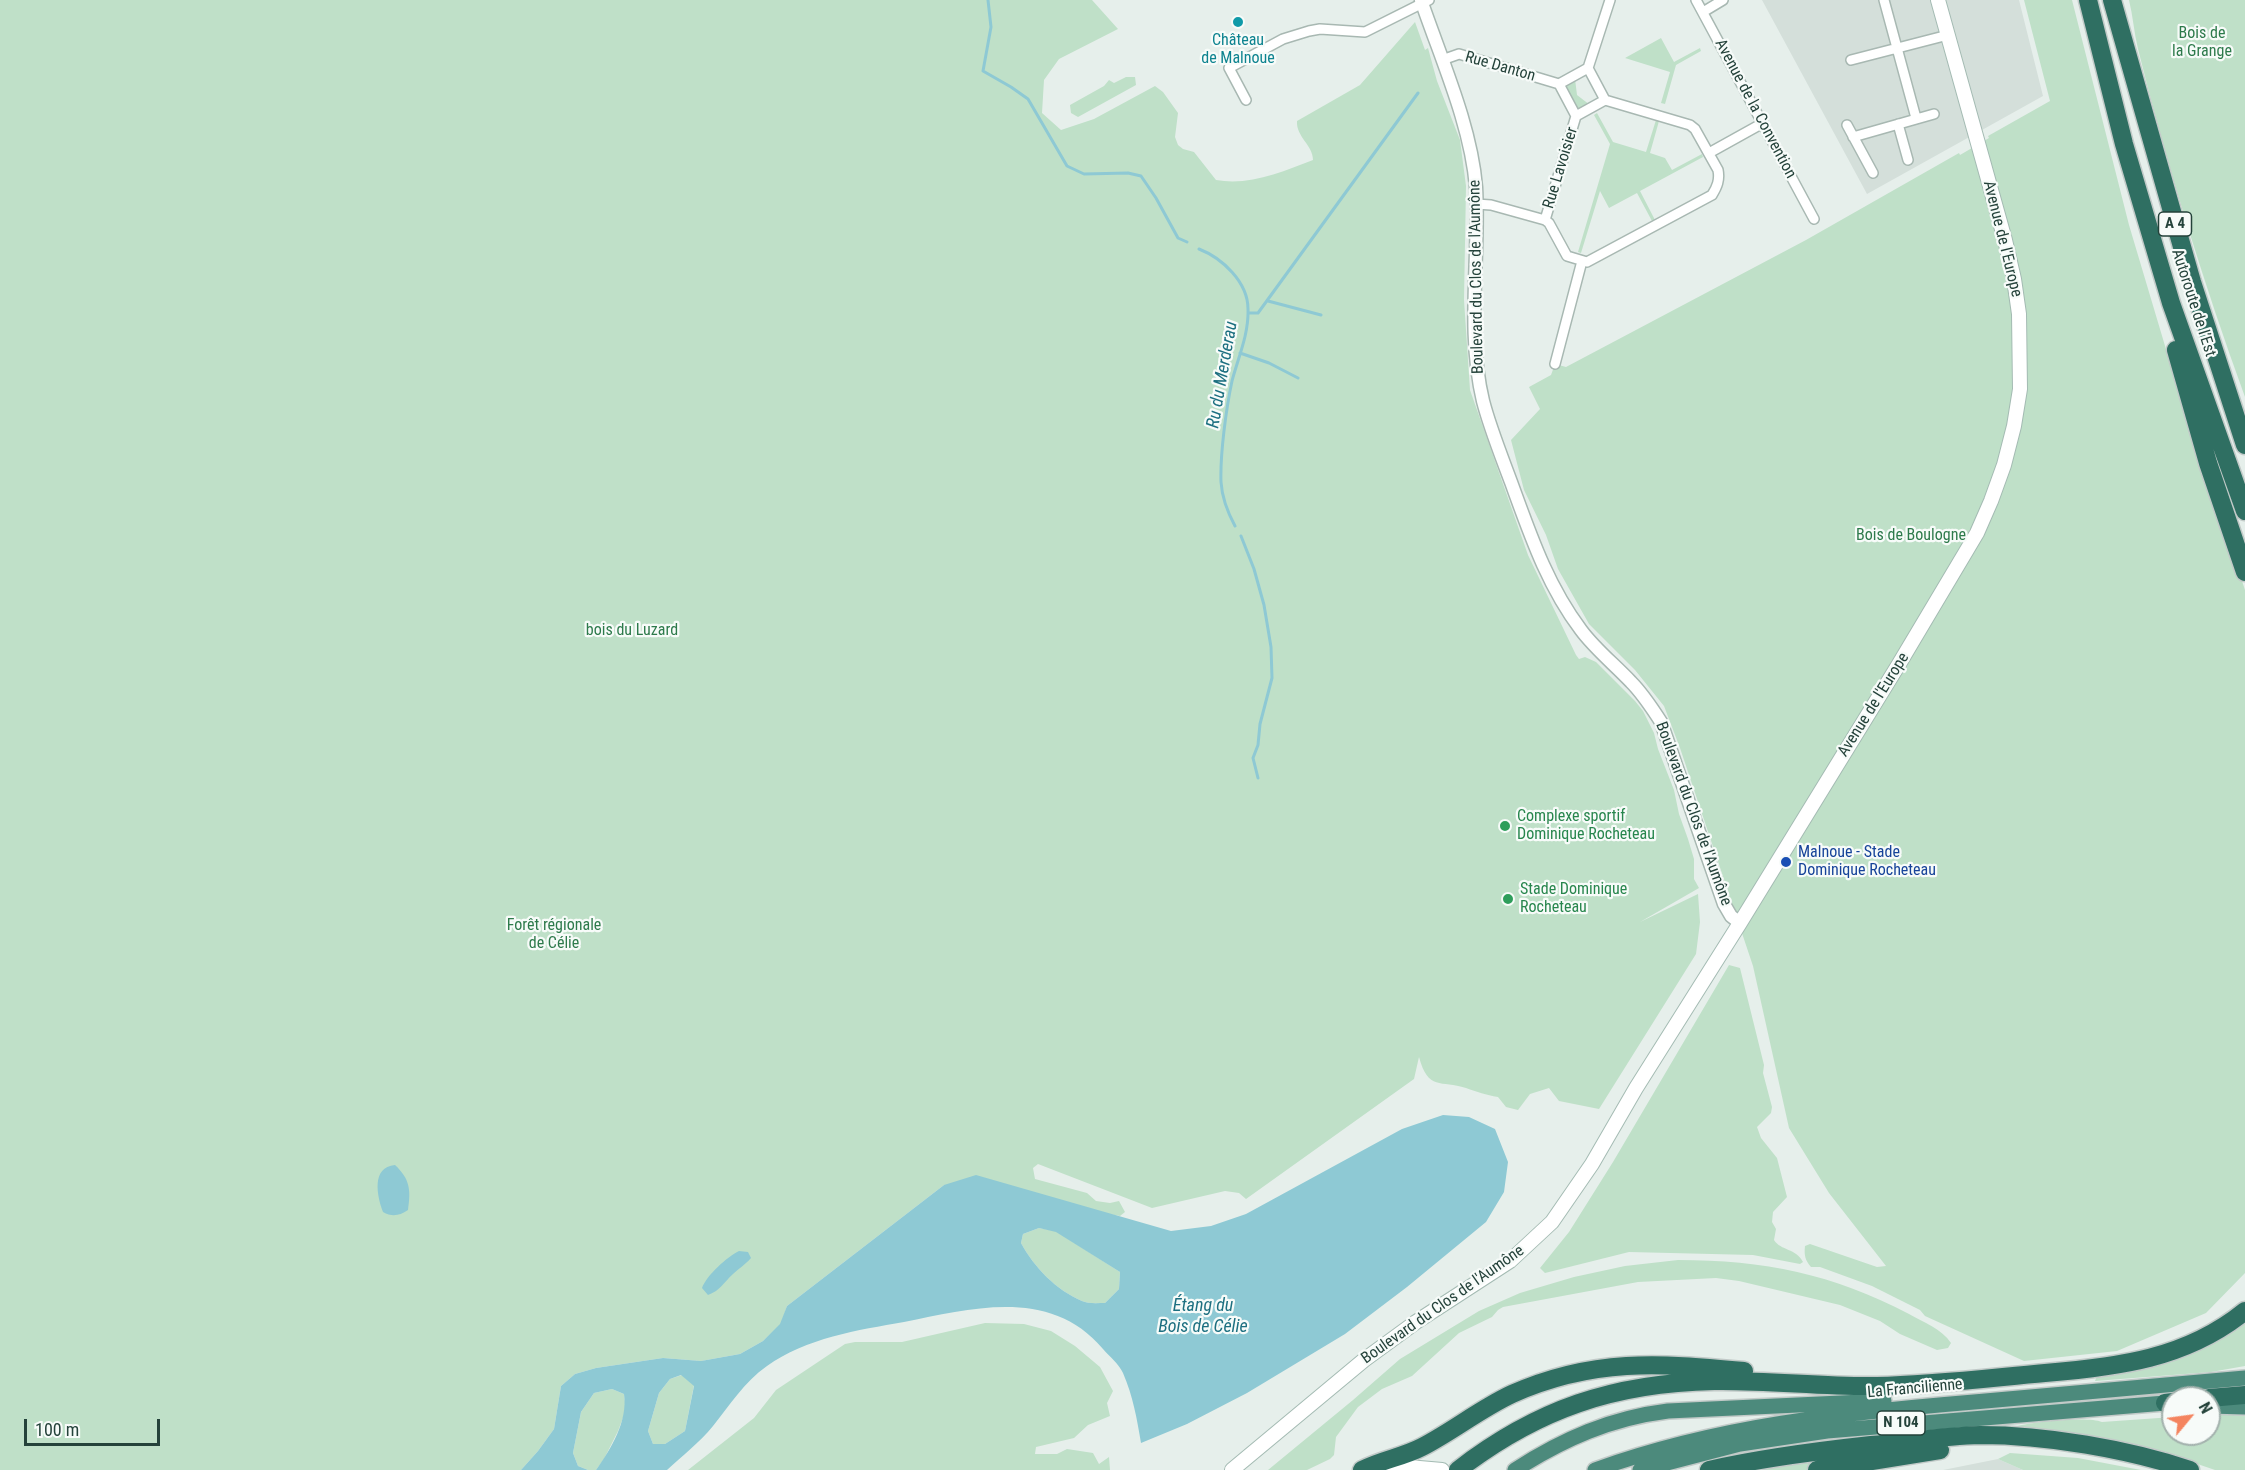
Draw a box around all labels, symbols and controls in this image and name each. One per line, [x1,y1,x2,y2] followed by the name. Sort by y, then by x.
[1231,15,1245,29] marker: Château de Malnoue
[2172,24,2232,62] park label: Bois de la Grange
[1201,31,1275,69] place label: Château de Malnoue
[1710,36,1800,182] street label: Avenue de la Convention
[1463,48,1537,86] street label: Rue Danton
[1539,125,1583,211] street label: Rue Lavoisier
[1978,179,2026,299] street label: Avenue de l'Europe
[1466,180,1488,374] street label: Boulevard du Clos de l'Aumône
[2158,212,2192,236] road number: A 4
[2167,247,2219,359] street label: Autoroute de l’Est
[1203,320,1243,430] water label: Ru du Merderau
[1856,526,1966,546] park label: Bois de Boulogne
[586,621,678,641] park label: bois du Luzard
[1834,649,1914,761] street label: Avenue de l'Europe
[1651,719,1735,909] street label: Boulevard du Clos de l'Aumône
[1517,807,1655,845] place label: Complexe sportif Dominique Rocheteau
[1498,819,1512,833] marker: Complexe sportif Dominique Rocheteau
[1798,843,1936,881] place label: Malnoue - Stade Dominique Rocheteau
[1779,855,1793,869] marker: Malnoue - Stade Dominique Rocheteau
[1520,880,1627,918] place label: Stade Dominique Rocheteau
[1501,892,1515,906] marker: Stade Dominique Rocheteau
[507,916,601,954] park label: Forêt régionale de Célie
[1358,1241,1528,1369] street label: Boulevard du Clos de l'Aumône
[1158,1295,1248,1338] water label: Étang du Bois de Célie
[1867,1375,1963,1403] street label: La Francilienne
[2161,1386,2221,1446] north arrow
[2195,1399,2216,1417] text: N
[27,1407,164,1445] scale bar
[1877,1411,1925,1435] road number: N 104
[35,1419,79,1440] text: 100 m

